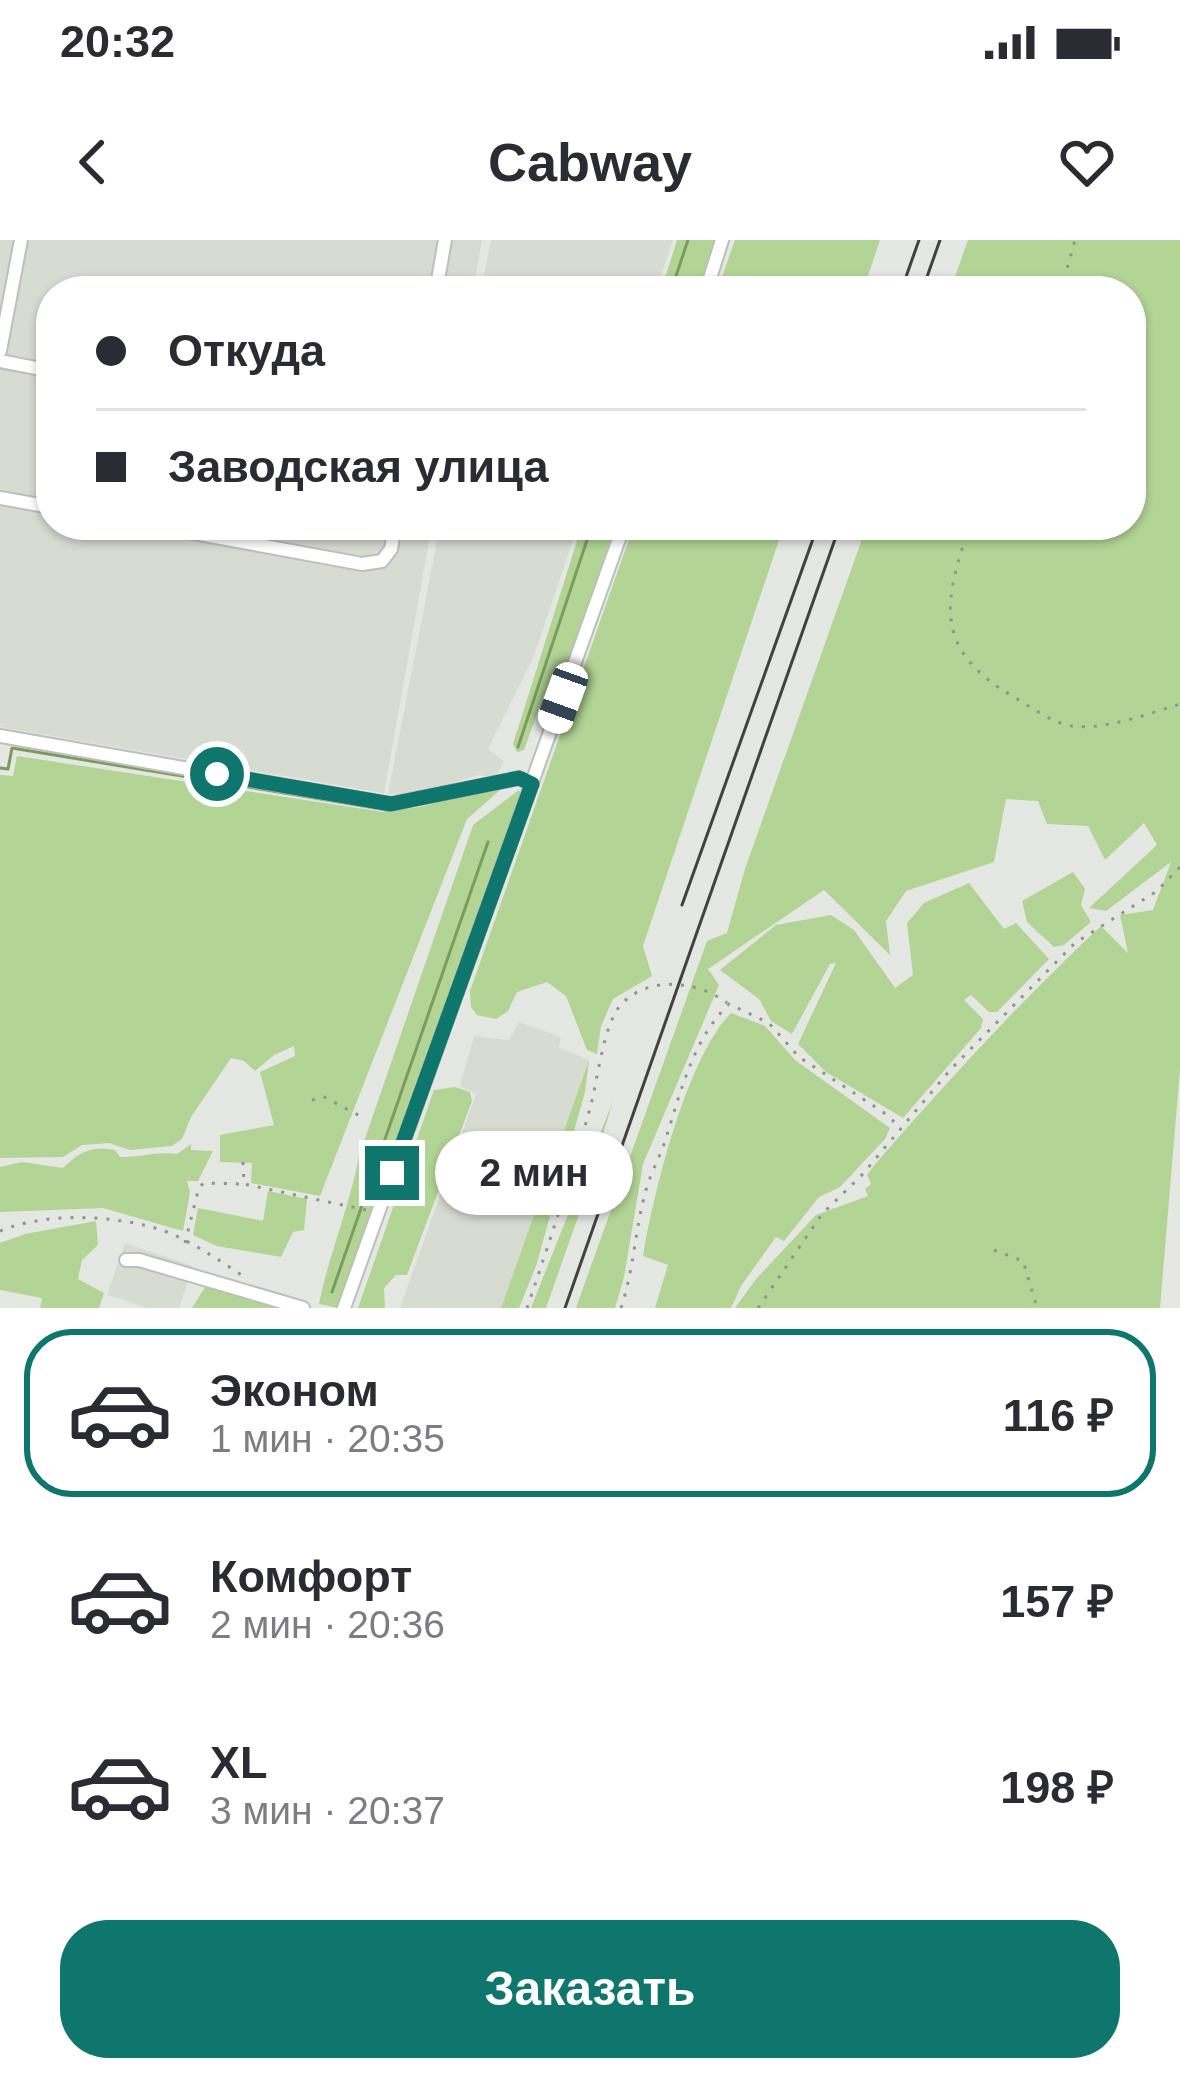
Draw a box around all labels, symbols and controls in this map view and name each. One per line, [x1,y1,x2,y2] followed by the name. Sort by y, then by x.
[60,16,175,67] text: 20:32
[60,129,126,195] icon: back
[1054,129,1120,195] icon: heart
[488,132,692,192] text: Cabway
[168,325,325,376] text: Откуда
[168,441,548,492] text: Заводская улица
[534,658,592,738] car
[190,747,244,801] route start
[434,1131,632,1215] callout: 2 мин
[365,1146,419,1200] route end
[480,1151,588,1194] text: 2 мин
[66,1359,174,1467] icon: car
[210,1365,379,1416] text: Эконом
[1003,1390,1114,1441] text: 116 ₽
[210,1417,445,1460] text: 1 мин · 20:35
[66,1545,174,1653] icon: car
[210,1551,412,1602] text: Комфорт
[1000,1576,1114,1627] text: 157 ₽
[210,1603,445,1646] text: 2 мин · 20:36
[66,1731,174,1839] icon: car
[210,1737,268,1788] text: XL
[1000,1762,1114,1813] text: 198 ₽
[210,1789,445,1832] text: 3 мин · 20:37
[60,1920,1120,2058] button: Заказать

